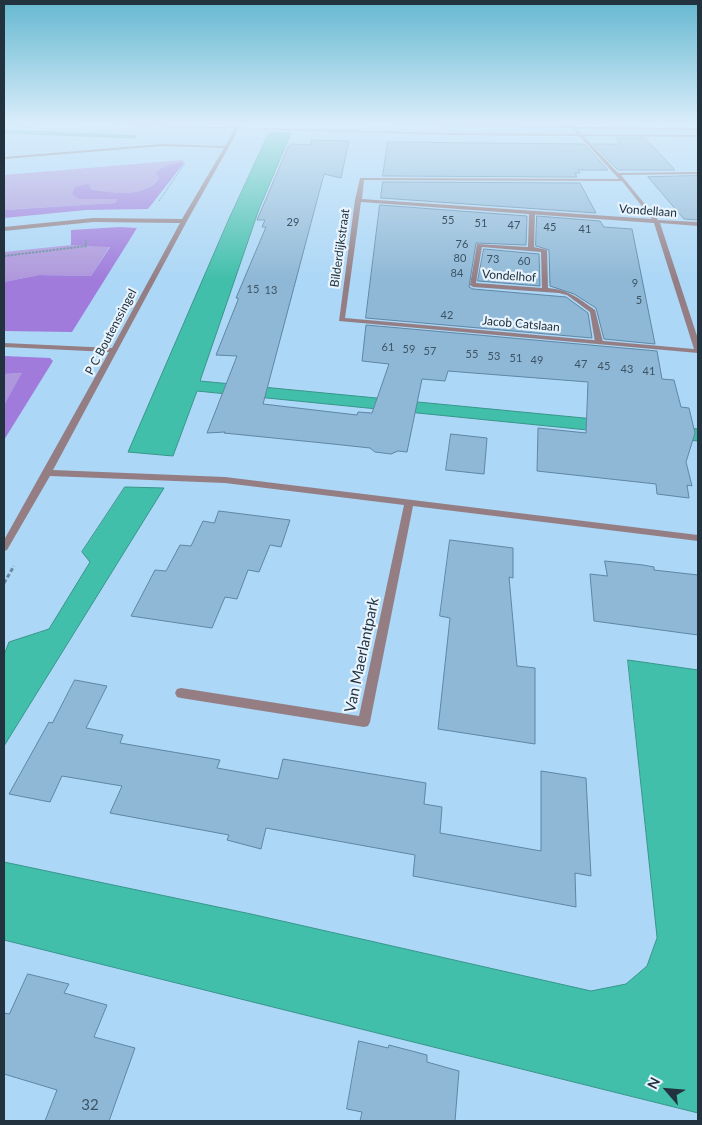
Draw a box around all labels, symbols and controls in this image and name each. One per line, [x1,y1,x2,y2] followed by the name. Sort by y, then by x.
[619,202,677,220] street label: Vondellaan
[327,208,353,288] street label: Bilderdijkstraat
[442,213,454,227] house number: 55
[287,215,299,229] house number: 29
[475,216,487,230] house number: 51
[508,218,520,232] house number: 47
[544,220,556,234] house number: 45
[579,222,591,236] house number: 41
[456,237,468,251] house number: 76
[454,251,466,265] house number: 80
[487,252,499,266] house number: 73
[518,254,530,268] house number: 60
[451,266,463,280] house number: 84
[481,267,537,285] street label: Vondelhof
[632,276,638,290] house number: 9
[247,282,259,296] house number: 15
[265,283,277,297] house number: 13
[82,287,140,377] street label: P C Boutenssingel
[636,293,642,307] house number: 5
[441,308,453,322] house number: 42
[482,313,560,335] street label: Jacob Catslaan
[382,340,394,354] house number: 61
[403,342,415,356] house number: 59
[424,344,436,358] house number: 57
[466,347,478,361] house number: 55
[488,349,500,363] house number: 53
[510,351,522,365] house number: 51
[531,353,543,367] house number: 49
[575,357,587,371] house number: 47
[598,359,610,373] house number: 45
[621,362,633,376] house number: 43
[643,364,655,378] house number: 41
[341,596,383,714] street label: Van Maerlantpark
[642,1065,692,1115] north arrow
[643,1074,663,1092] text: N
[81,1096,99,1114] house number: 32

